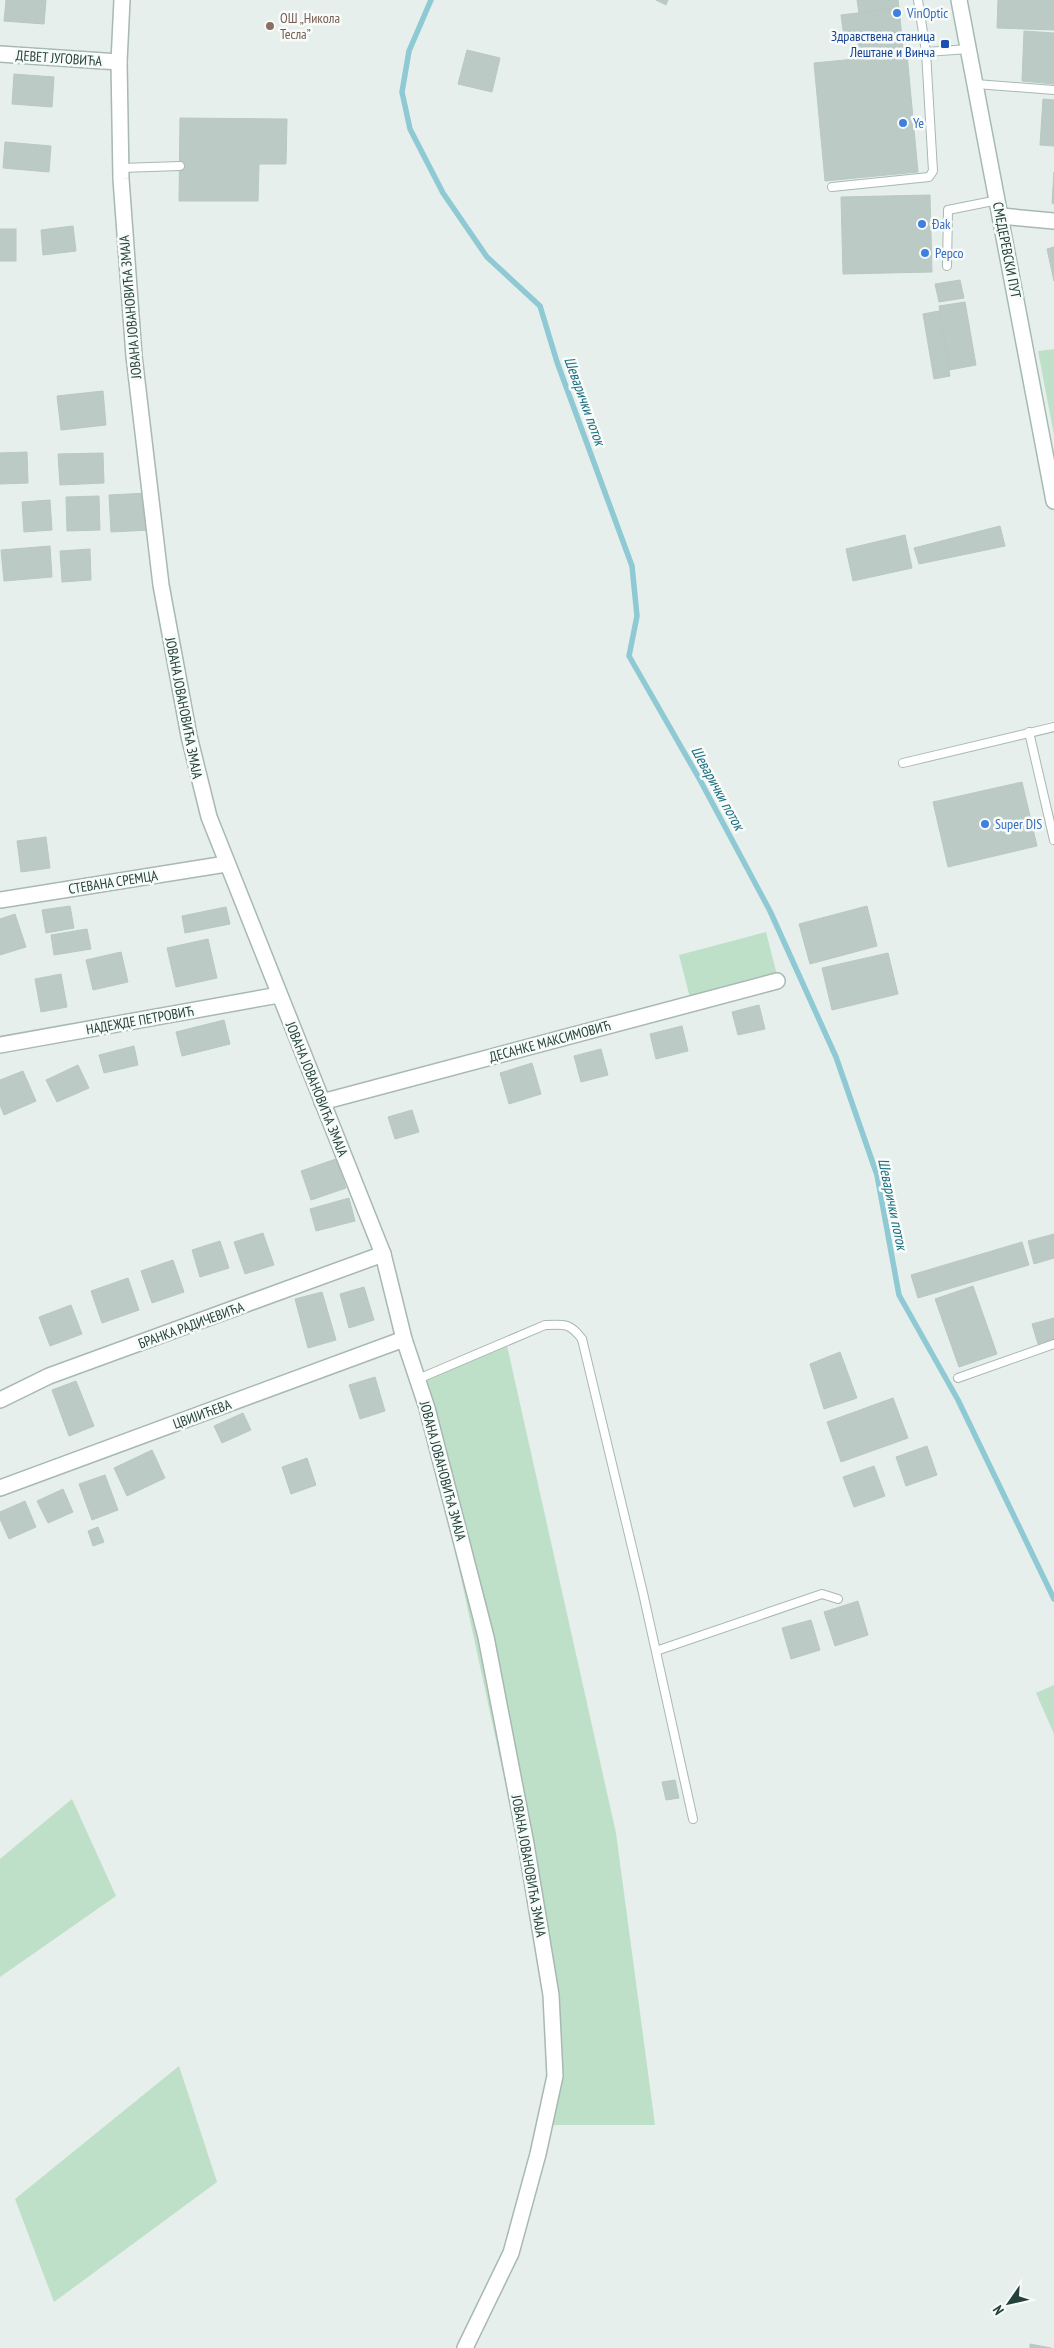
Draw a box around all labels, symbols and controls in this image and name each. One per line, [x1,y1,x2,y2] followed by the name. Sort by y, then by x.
[906,4,948,22] place label: VinOptic
[891,7,903,19] marker: VinOptic
[280,9,340,43] place label: ОШ „Никола Тесла”
[264,20,276,32] marker: ОШ „Никола Тесла”
[831,27,935,61] place label: Здравствена станица Лештане и Винча
[939,38,951,50] marker: Здравствена станица Лештане и Винча
[15,46,103,70] street label: ДЕВЕТ ЈУГОВИЋА
[913,114,924,132] place label: Ye
[897,117,909,129] marker: Ye
[989,200,1025,300] street label: СМЕДЕРЕВСКИ ПУТ
[931,215,951,233] place label: Đak
[916,218,928,230] marker: Đak
[115,234,145,380] street label: ЈОВАНА ЈОВАНОВИЋА ЗМАЈА
[935,244,964,262] place label: Pepco
[919,247,931,259] marker: Pepco
[560,354,611,450] water label: Шеварички поток
[161,635,207,781] street label: ЈОВАНА ЈОВАНОВИЋА ЗМАЈА
[687,743,750,835] water label: Шеварички поток
[995,815,1042,833] place label: Super DIS
[979,818,991,830] marker: Super DIS
[67,866,159,898] street label: СТЕВАНА СРЕМЦА
[85,1002,195,1038] street label: НАДЕЖДЕ ПЕТРОВИЋ
[487,1016,613,1066] street label: ДЕСАНКЕ МАКСИМОВИЋ
[281,1018,352,1159] street label: ЈОВАНА ЈОВАНОВИЋА ЗМАЈА
[874,1157,912,1254] water label: Шеварички поток
[136,1297,247,1353] street label: БРАНКА РАДИЧЕВИЋА
[170,1395,234,1433] street label: ЦВИЈИЋЕВА
[415,1398,470,1543] street label: ЈОВАНА ЈОВАНОВИЋА ЗМАЈА
[507,1793,550,1939] street label: ЈОВАНА ЈОВАНОВИЋА ЗМАЈА
[984,2278,1034,2328] north arrow
[989,2302,1008,2318] text: N

